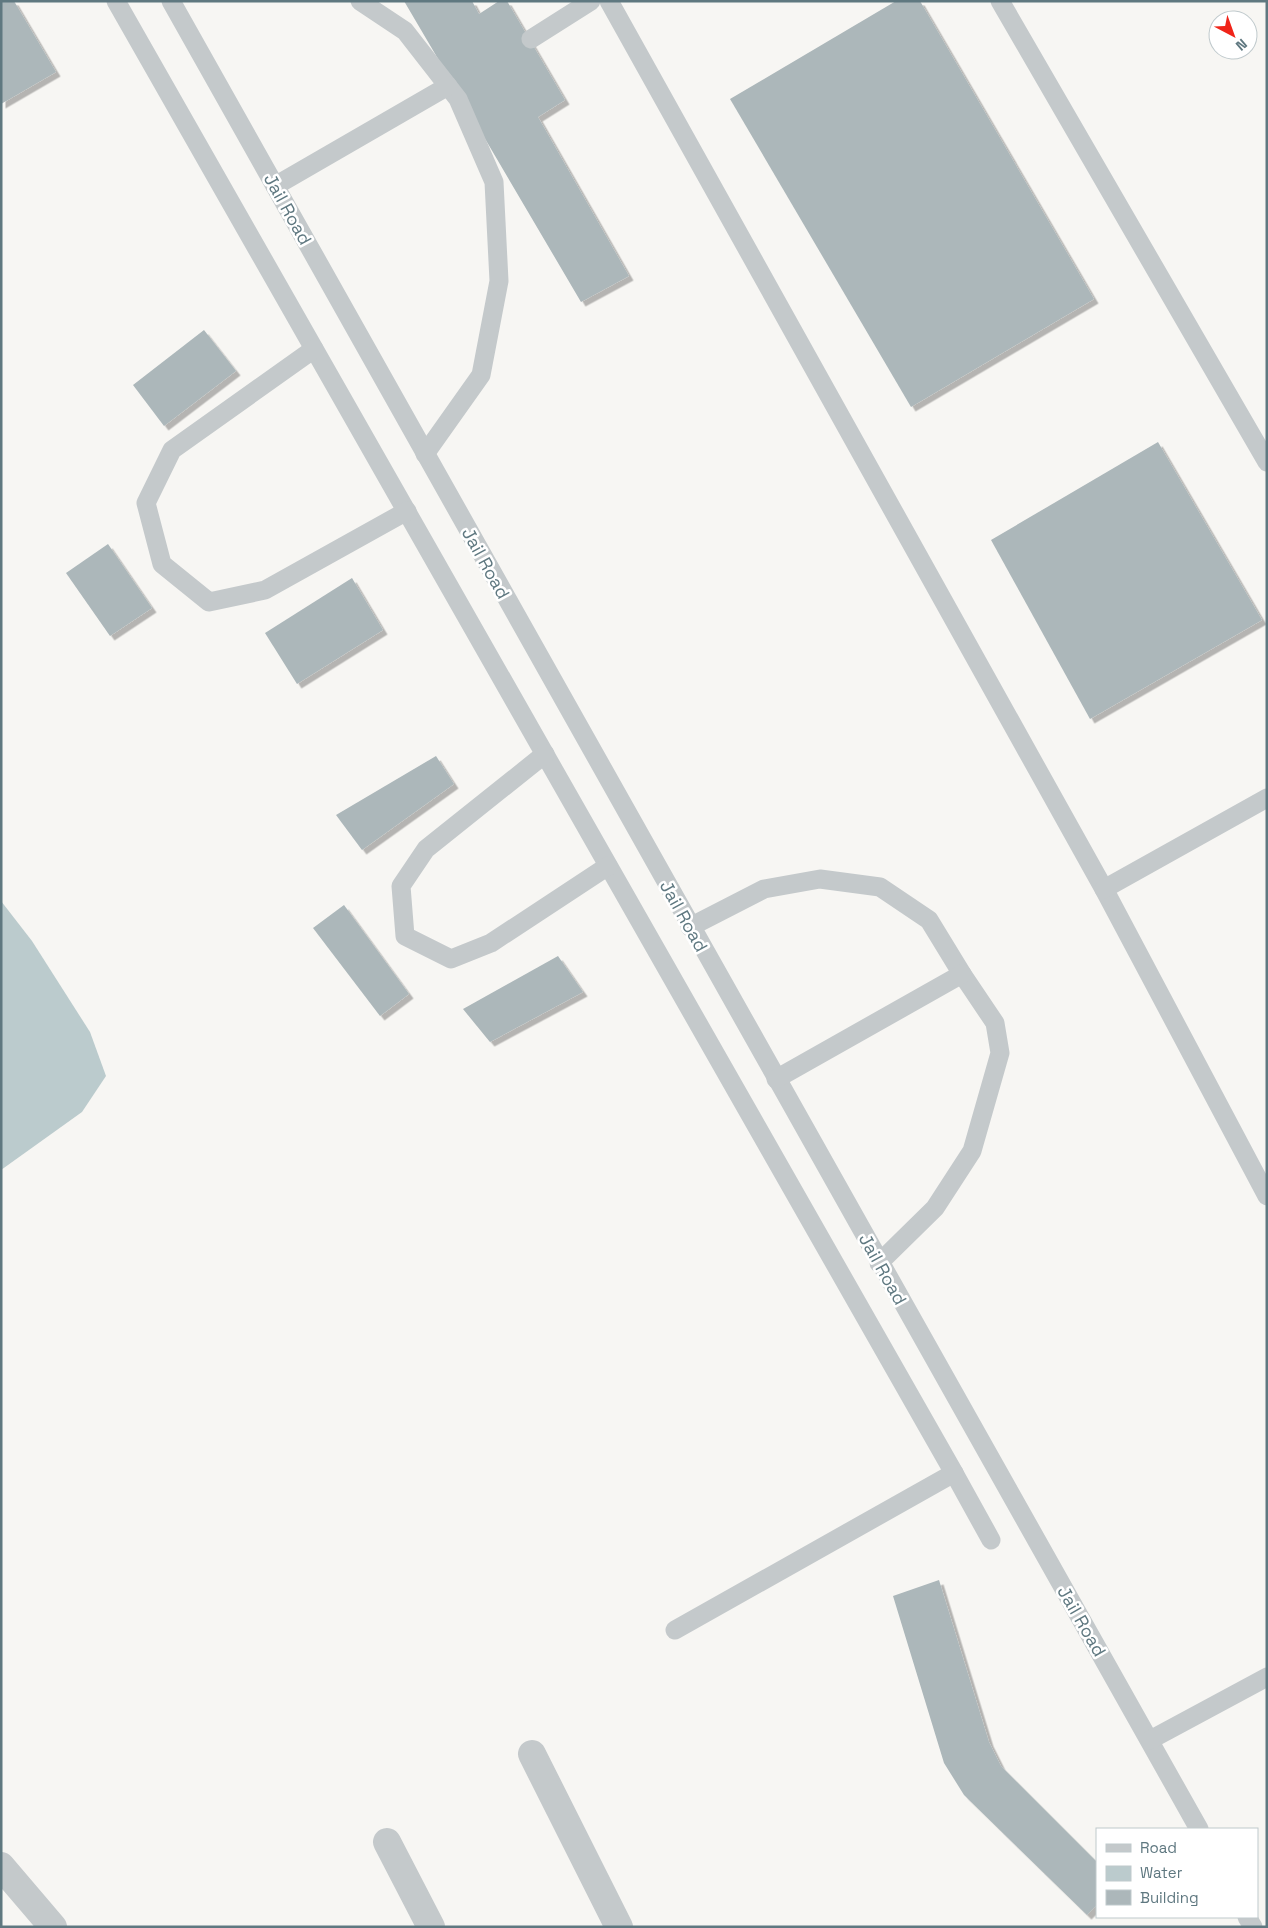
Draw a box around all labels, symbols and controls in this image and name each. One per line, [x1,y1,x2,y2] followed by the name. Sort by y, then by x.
[1208,10,1258,60] north arrow
[1232,35,1251,55] text: N
[259,169,317,249] street label: Jail Road
[457,523,515,603] street label: Jail Road
[655,876,713,956] street label: Jail Road
[854,1229,912,1309] street label: Jail Road
[1052,1581,1112,1661] street label: Jail Road
[1096,1828,1258,1918] legend
[1140,1838,1177,1857] text: Road
[1140,1863,1183,1882] text: Water
[1140,1888,1199,1907] text: Building

